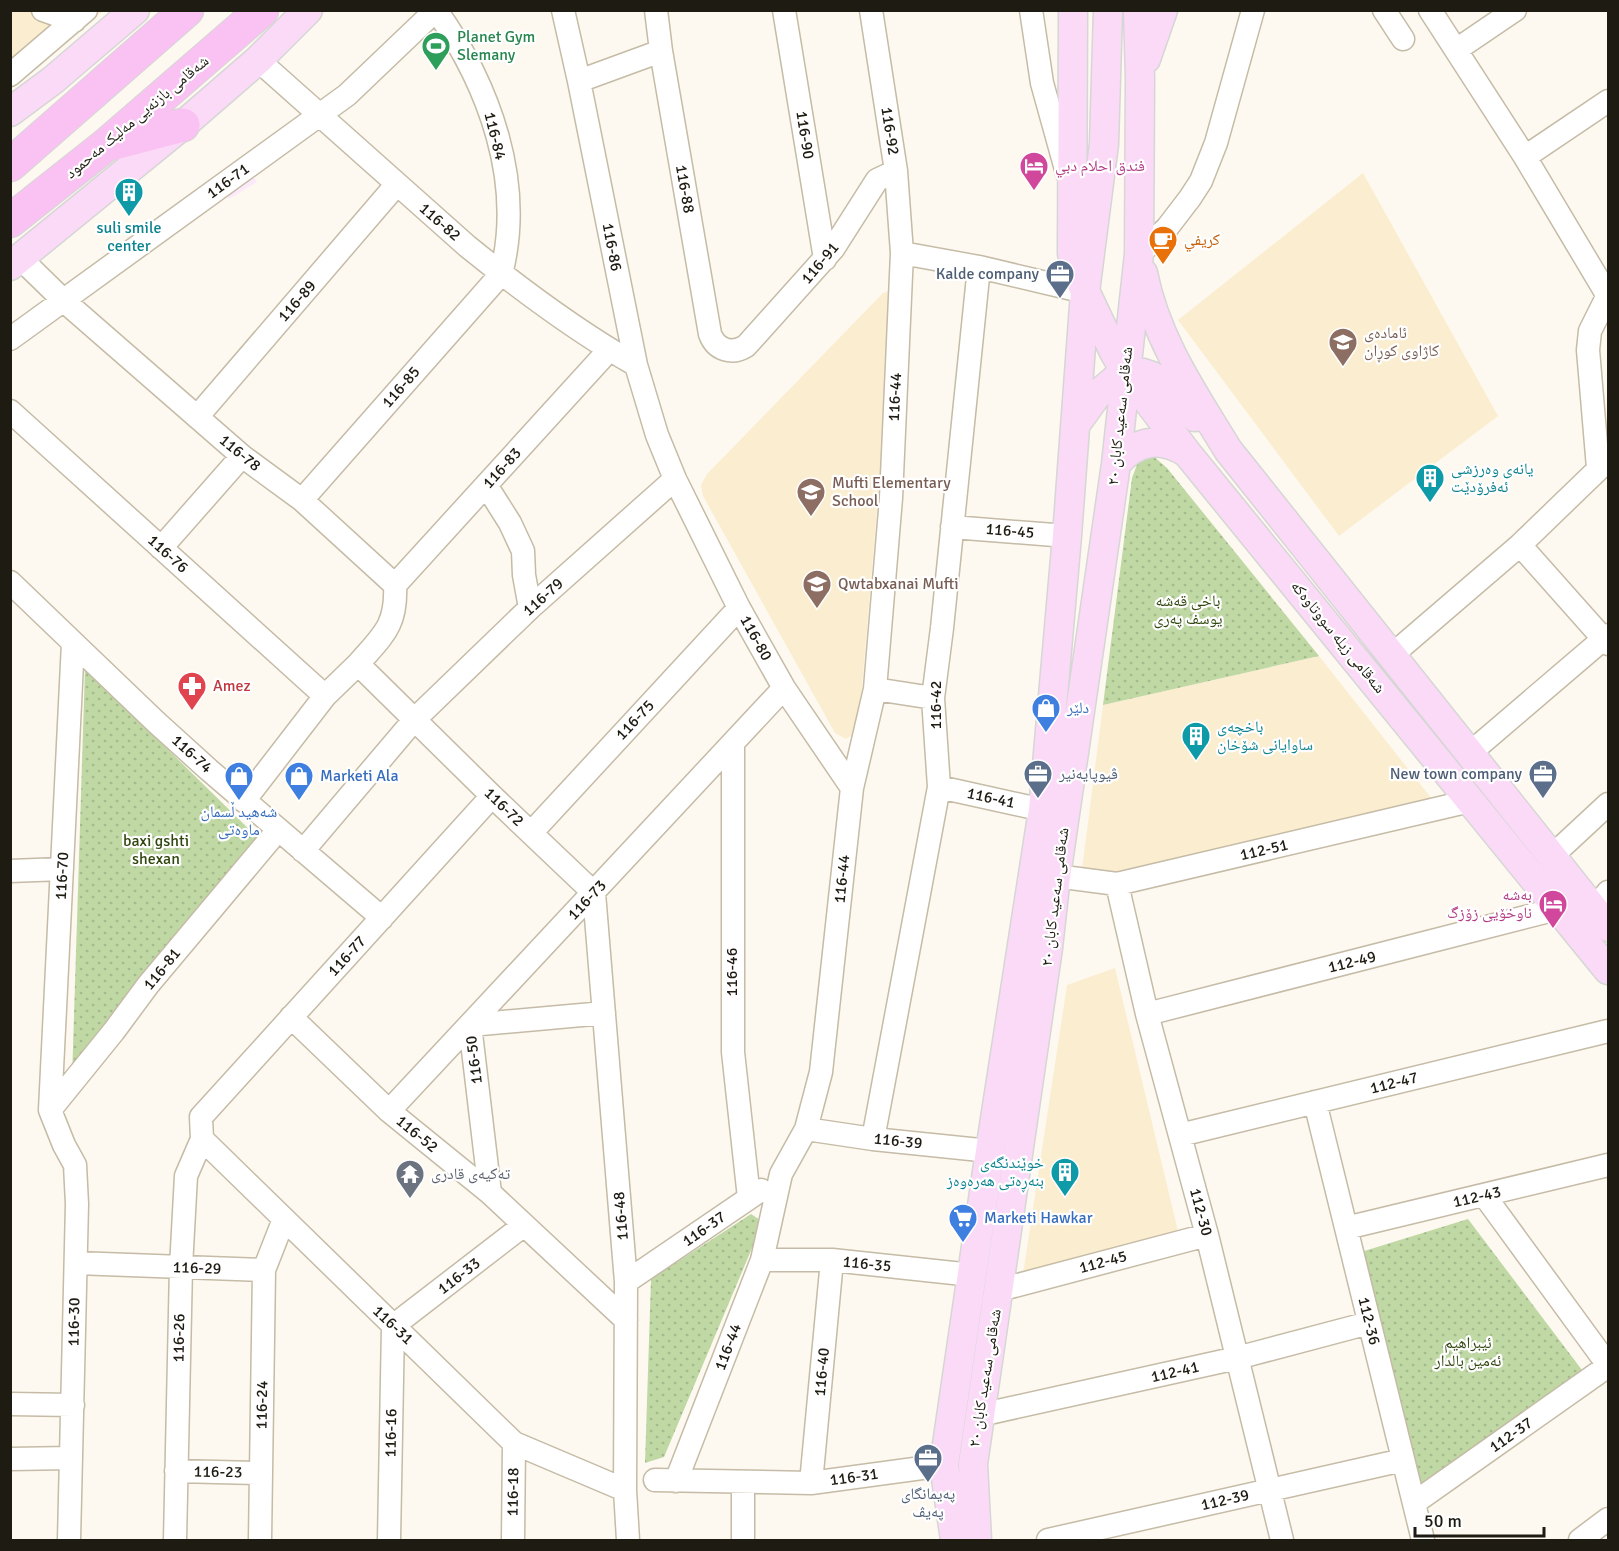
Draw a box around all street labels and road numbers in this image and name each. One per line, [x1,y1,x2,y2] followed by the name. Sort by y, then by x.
[61,51,213,183] street label: شەقامی بازنەیی مەلیک مەحمود
[876,105,904,157] street label: 116-92
[791,109,819,161] street label: 116-90
[479,110,511,162] street label: 116-84
[203,159,253,203] street label: 116-71
[671,163,699,215] street label: 116-88
[415,198,465,246] street label: 116-82
[598,221,626,273] street label: 116-86
[797,238,843,288] street label: 116-91
[273,276,321,326] street label: 116-89
[1103,346,1137,486] street label: شەقامی سەعید کابان ٢٠
[377,362,425,412] street label: 116-85
[884,372,906,422] street label: 116-44
[215,430,265,476] street label: 116-78
[478,443,526,493] street label: 116-83
[985,519,1035,543] street label: 116-45
[143,530,193,578] street label: 116-76
[518,573,568,621] street label: 116-79
[1286,576,1390,698] street label: شەقامی زیلە سووتاوەکە
[735,612,777,664] street label: 116-80
[926,681,946,729] street label: 116-42
[611,696,659,744] street label: 116-75
[167,730,217,778] street label: 116-74
[480,783,528,831] street label: 116-72
[965,783,1017,813] street label: 116-41
[1037,827,1073,967] street label: شەقامی سەعید کابان ٢٠
[1238,835,1290,865] street label: 112-51
[51,851,73,901] street label: 116-70
[830,853,855,904] street label: 116-44
[563,876,611,924] street label: 116-73
[323,931,371,981] street label: 116-77
[139,944,185,994] street label: 116-81
[1326,946,1378,978] street label: 112-49
[722,948,742,996] street label: 116-46
[461,1035,487,1085] street label: 116-50
[1368,1067,1420,1099] street label: 112-47
[392,1111,442,1157] street label: 116-52
[873,1129,923,1153] street label: 116-39
[1451,1182,1503,1212] street label: 112-43
[1185,1186,1217,1238] street label: 112-30
[609,1191,633,1241] street label: 116-48
[678,1207,730,1251] street label: 116-37
[1077,1246,1129,1278] street label: 112-45
[842,1252,892,1276] street label: 116-35
[434,1253,484,1299] street label: 116-33
[172,1257,222,1279] street label: 116-29
[1353,1295,1385,1347] street label: 112-36
[64,1297,84,1347] street label: 116-30
[368,1301,418,1349] street label: 116-31
[964,1308,1006,1448] street label: شەقامی سەعید کابان ٢٠
[169,1313,189,1363] street label: 116-26
[710,1320,746,1373] street label: 116-44
[810,1347,834,1397] street label: 116-40
[1149,1357,1201,1387] street label: 112-41
[252,1380,272,1430] street label: 116-24
[381,1408,401,1458] street label: 116-16
[1485,1413,1537,1457] street label: 112-37
[193,1462,243,1482] street label: 116-23
[828,1464,880,1490] street label: 116-31
[503,1467,523,1517] street label: 116-18
[1199,1485,1251,1515] street label: 112-39

